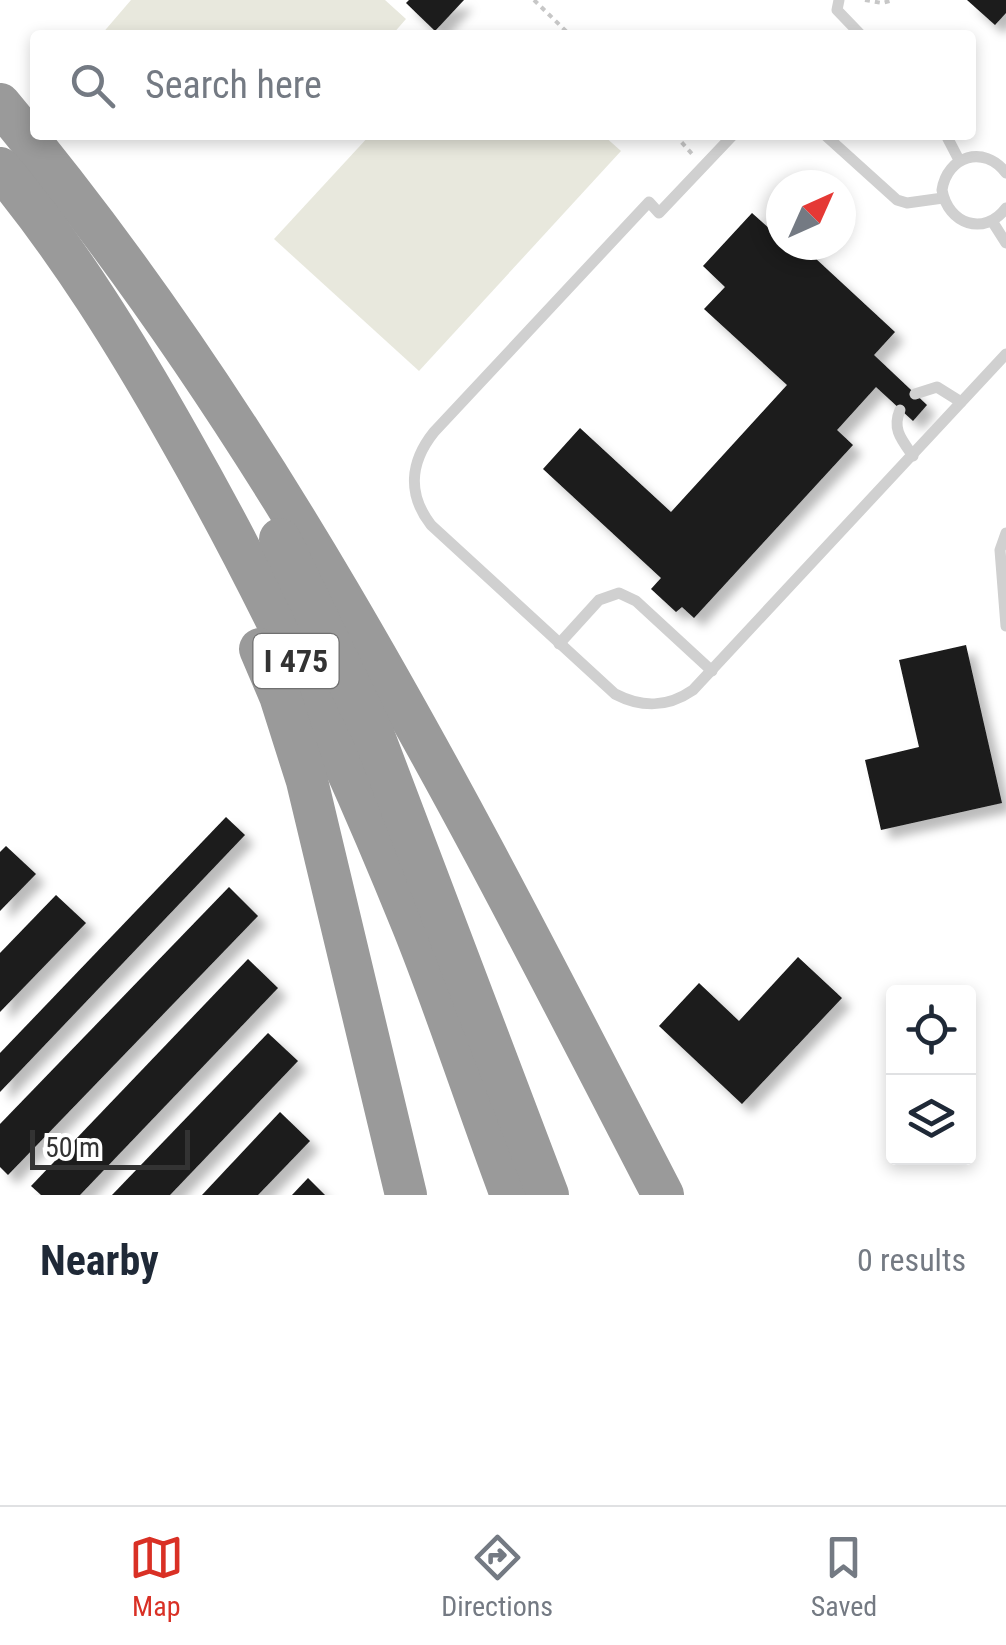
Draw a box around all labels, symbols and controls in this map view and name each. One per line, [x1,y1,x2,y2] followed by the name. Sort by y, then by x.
[30,30,976,140] search box
[65,58,120,113] icon: search
[145,63,322,107] text: Search here
[766,170,856,260] north arrow
[254,634,338,688] road number: I 475
[886,985,976,1165] map controls
[886,985,976,1075] button: locate
[886,1075,976,1165] button: layers
[30,1125,190,1170] scale bar
[45,1131,100,1164] text: 50 m
[40,1236,159,1285] text: Nearby
[857,1241,966,1279] text: 0 results
[129,1530,184,1623] tab: Map
[441,1530,553,1623] tab: Directions
[811,1530,877,1623] tab: Saved

